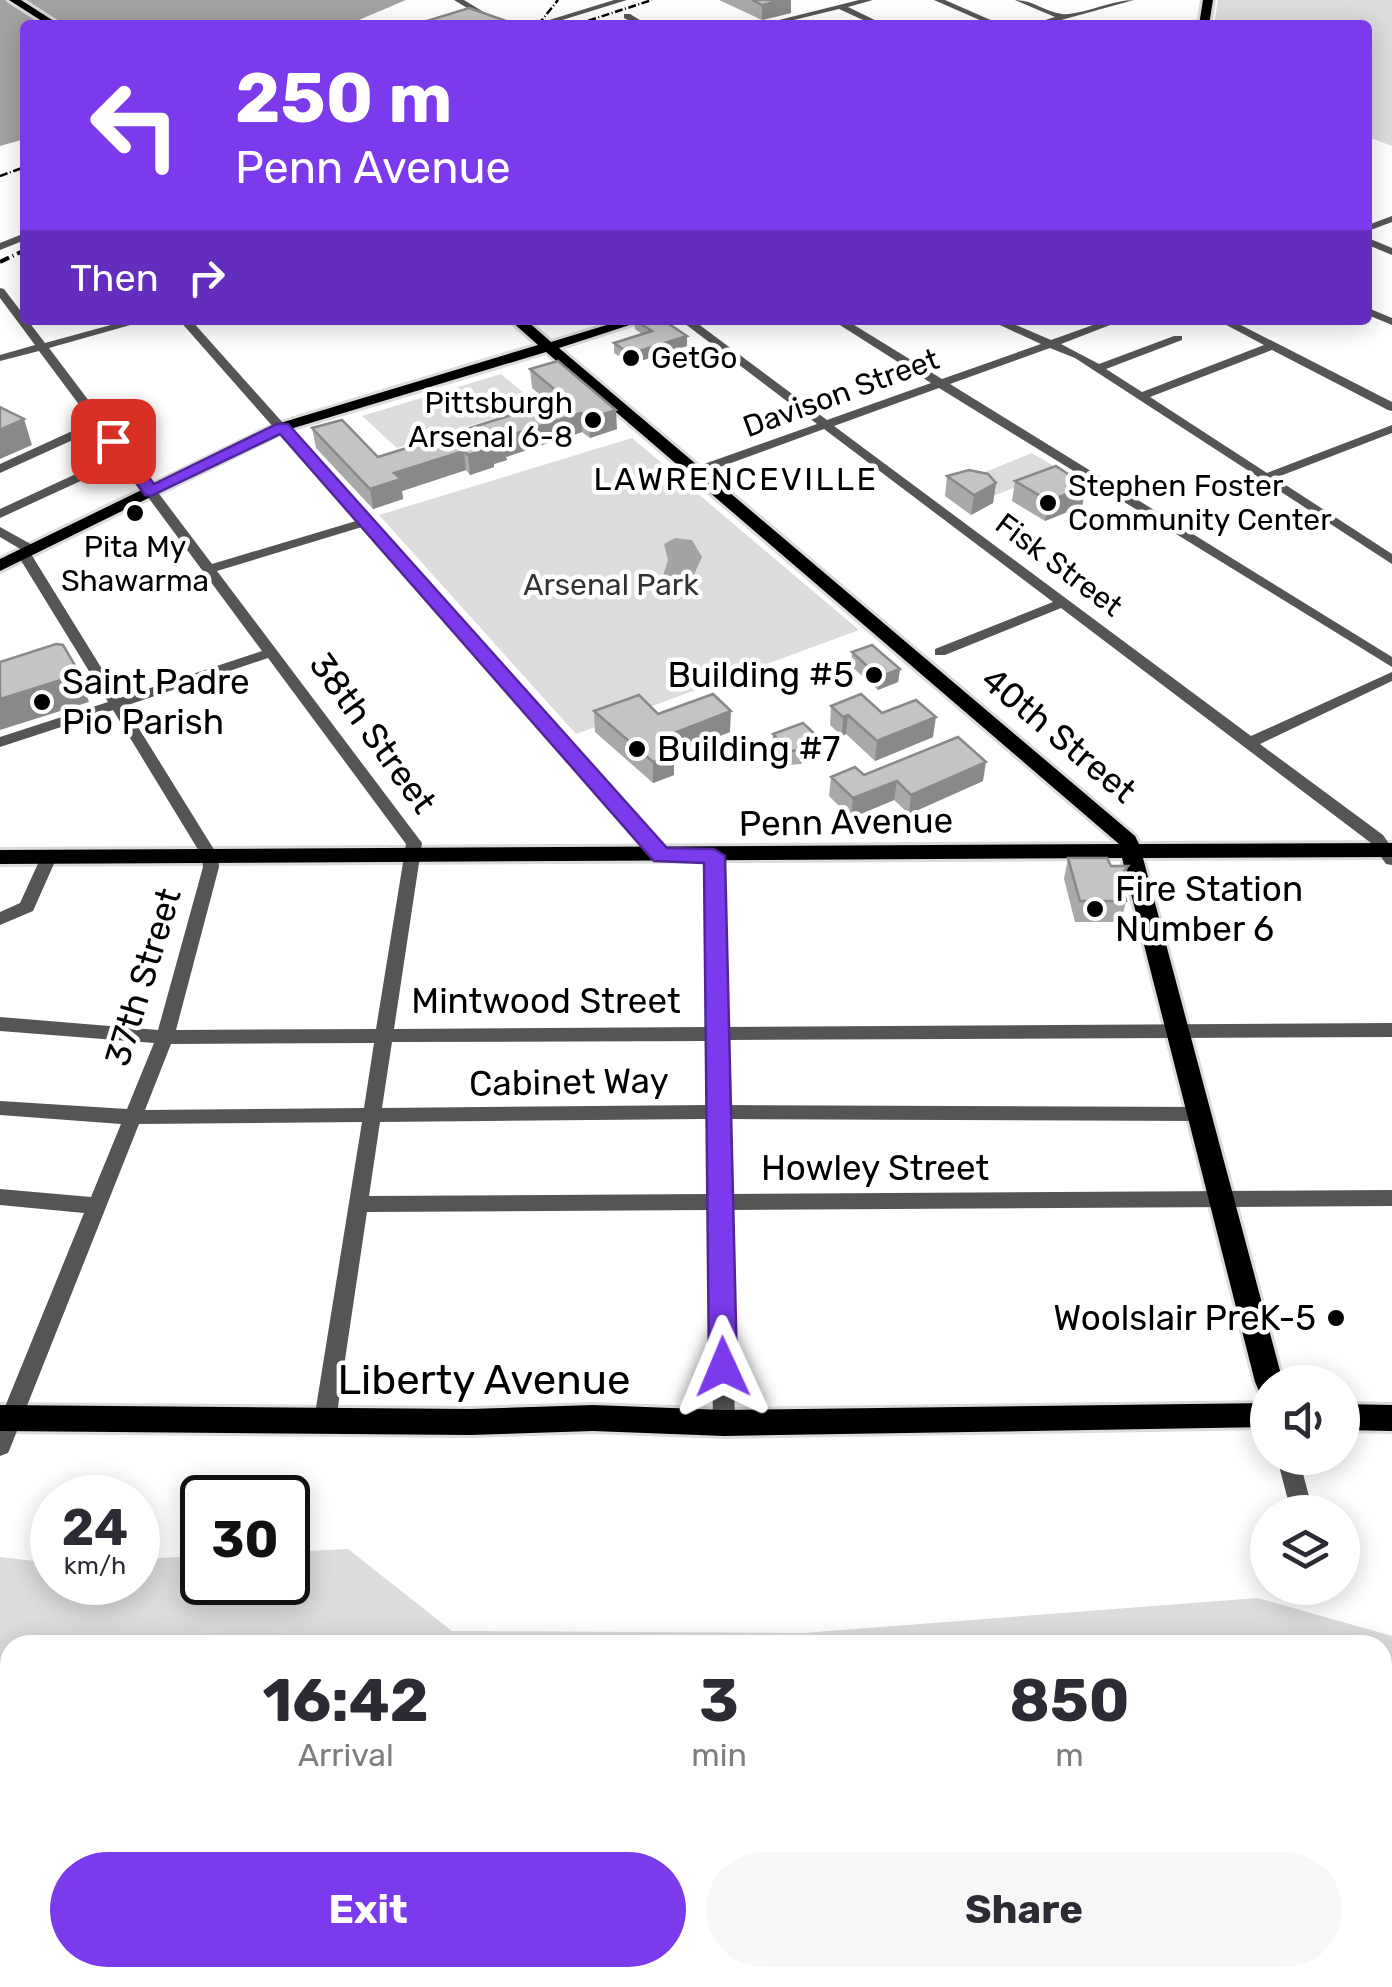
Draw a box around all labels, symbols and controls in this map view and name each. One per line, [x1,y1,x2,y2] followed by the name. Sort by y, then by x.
[235,57,452,140] text: 250 m
[70,60,200,190] icon: left
[235,141,511,194] text: Penn Avenue
[179,250,234,305] icon: right
[70,255,159,301] text: Then
[651,340,738,376] place label: GetGo
[738,341,944,445] street label: Davison Street
[620,347,642,369] marker: GetGo
[408,385,573,455] place label: Pittsburgh Arsenal 6-8
[71,399,156,484] pin
[582,409,604,431] marker: Pittsburgh Arsenal 6-8
[86,414,141,469] icon: arrive
[594,460,878,498] district label: LAWRENCEVILLE
[1068,468,1332,538] place label: Stephen Foster Community Center
[1037,492,1059,514] marker: Stephen Foster Community Center
[124,502,146,524] marker: Pita My Shawarma
[989,506,1130,624] street label: Fisk Street
[61,529,209,599] place label: Pita My Shawarma
[523,567,699,603] park label: Arsenal Park
[301,645,445,821] street label: 38th Street
[667,654,854,696] place label: Building #5
[973,658,1145,812] street label: 40th Street
[62,661,250,743] place label: Saint Padre Pio Parish
[863,664,885,686] marker: Building #5
[31,691,53,713] marker: Saint Padre Pio Parish
[657,728,840,770] place label: Building #7
[626,738,648,760] marker: Building #7
[738,799,954,845] street label: Penn Avenue
[1115,868,1303,950] place label: Fire Station Number 6
[96,883,190,1071] street label: 37th Street
[1084,898,1106,920] marker: Fire Station Number 6
[411,980,681,1022] street label: Mintwood Street
[469,1059,669,1105] street label: Cabinet Way
[761,1147,989,1189] street label: Howley Street
[1053,1297,1316,1339] place label: Woolslair PreK-5
[1325,1307,1347,1329] marker: Woolslair PreK-5
[671,1315,775,1419] position arrow
[337,1355,631,1405] street label: Liberty Avenue
[1250,1365,1360,1605] map controls
[1250,1365,1360,1475] button: sound
[180,1475,310,1605] speed limit sign: 30
[1250,1495,1360,1605] button: layers
[62,1498,128,1558] text: 24
[64,1551,126,1580] text: km/h
[262,1665,429,1736] text: 16:42
[699,1665,739,1736] text: 3
[1009,1665,1130,1736] text: 850
[298,1736,394,1774] text: Arrival
[691,1736,747,1774] text: min
[1055,1736,1084,1774] text: m
[50,1852,686,1967] button: Exit
[706,1852,1342,1967] button: Share

